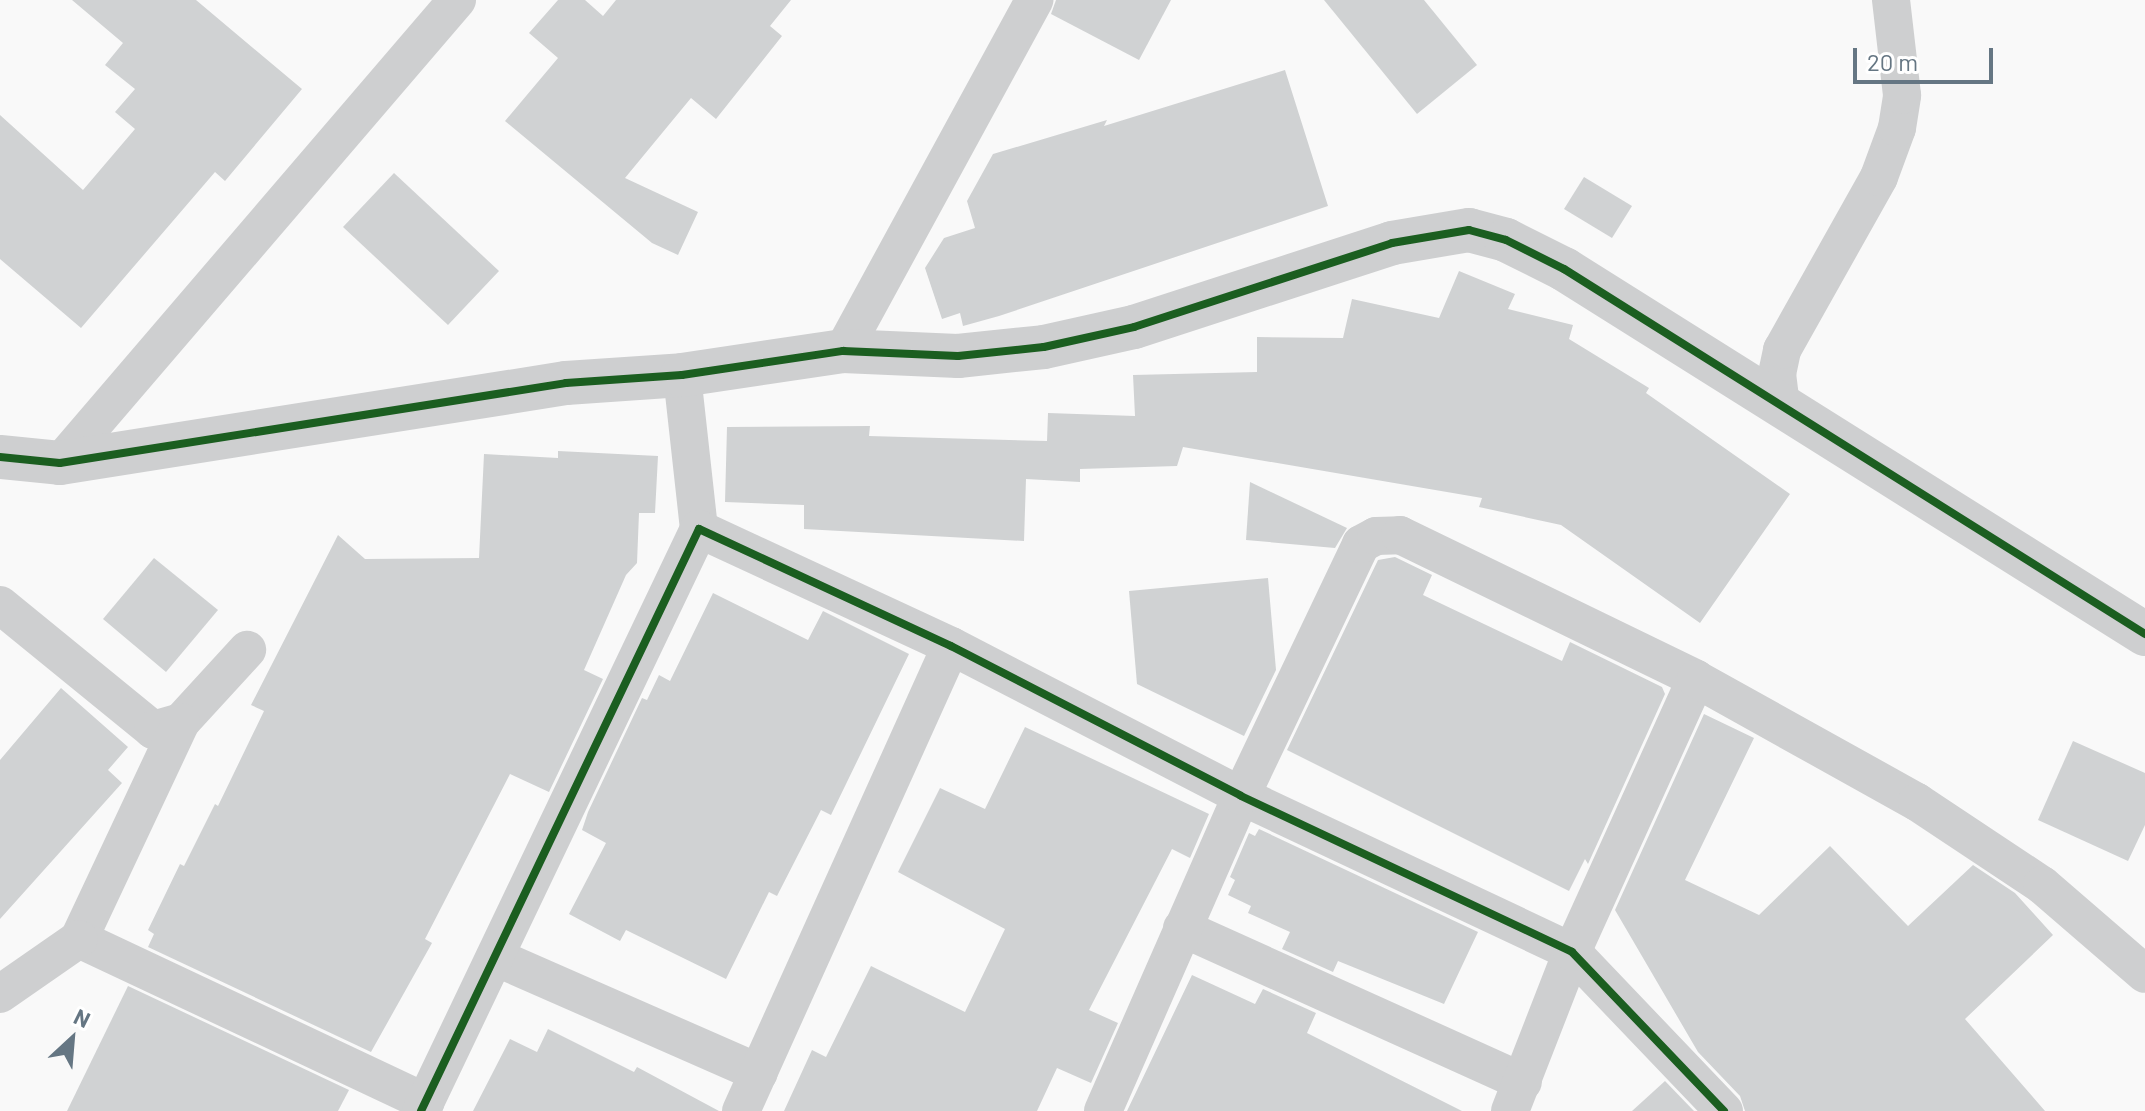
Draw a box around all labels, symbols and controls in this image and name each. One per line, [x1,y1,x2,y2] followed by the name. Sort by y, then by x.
[1857,32,1997,82] scale bar
[1867,47,1918,76] text: 20 m
[32,999,112,1079] north arrow
[70,1003,95,1032] text: N

